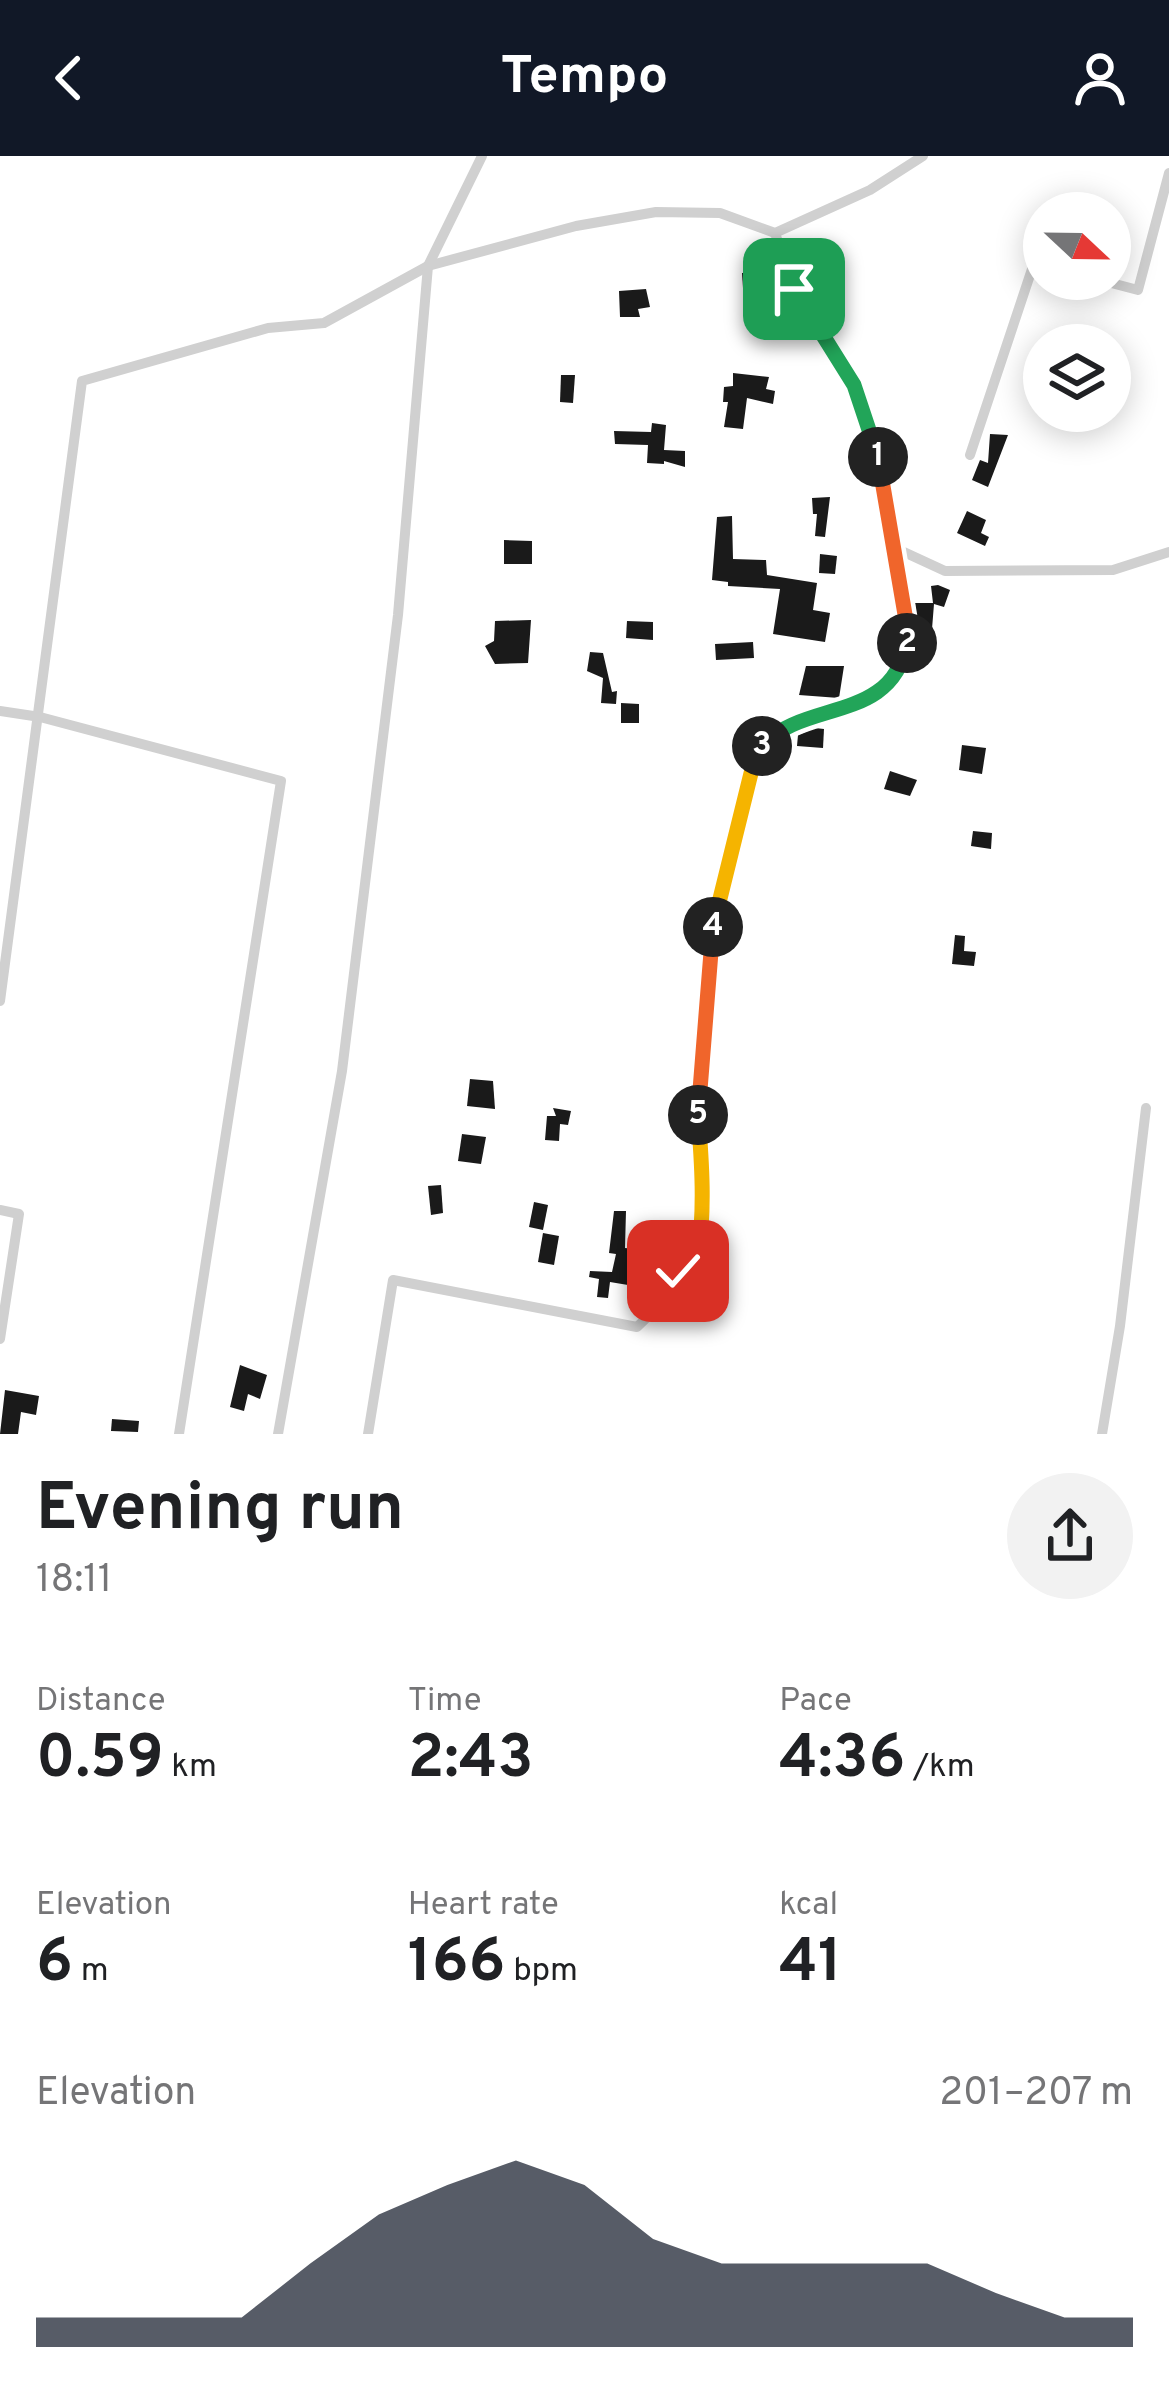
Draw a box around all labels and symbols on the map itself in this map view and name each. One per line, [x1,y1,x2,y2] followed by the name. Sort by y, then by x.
[1023,192,1131,300] north arrow
[743,238,845,340] pin
[848,427,908,487] pin: 1
[877,613,937,673] pin: 2
[732,716,792,776] pin: 3
[683,897,743,957] pin: 4
[668,1085,728,1145] pin: 5
[627,1220,729,1322] pin

